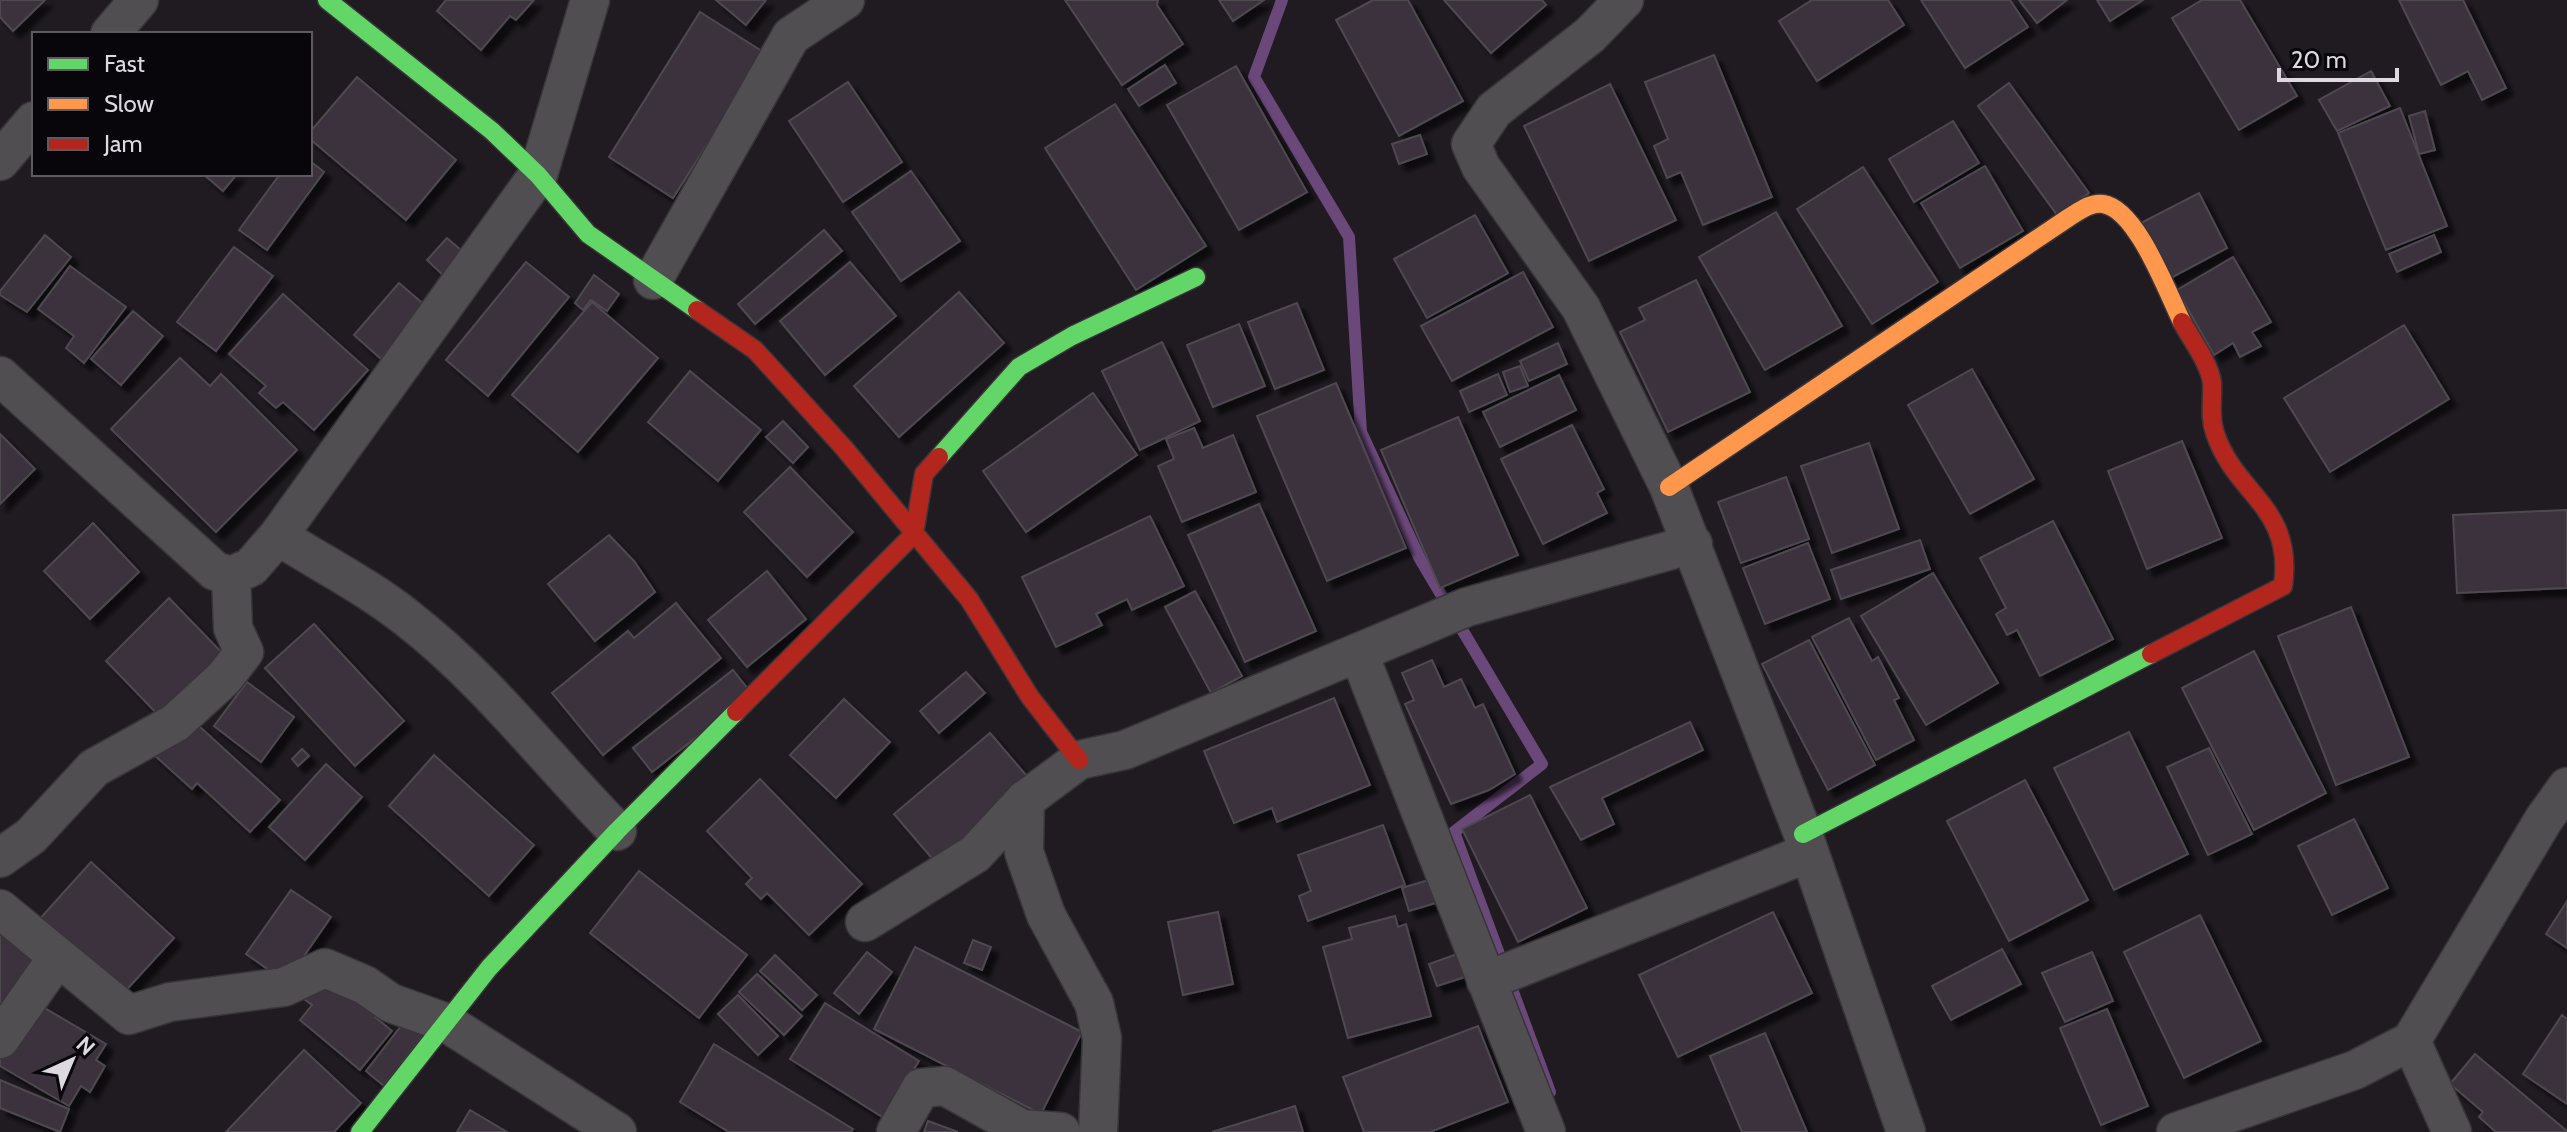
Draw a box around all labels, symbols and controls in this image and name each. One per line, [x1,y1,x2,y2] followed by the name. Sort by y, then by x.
[32,32,312,176] legend
[2279,32,2397,82] scale bar
[2291,45,2347,74] text: 20 m
[104,49,145,78] text: Fast
[104,89,154,118] text: Slow
[103,129,142,158] text: Jam
[32,1020,112,1100] north arrow
[71,1031,101,1061] text: N

